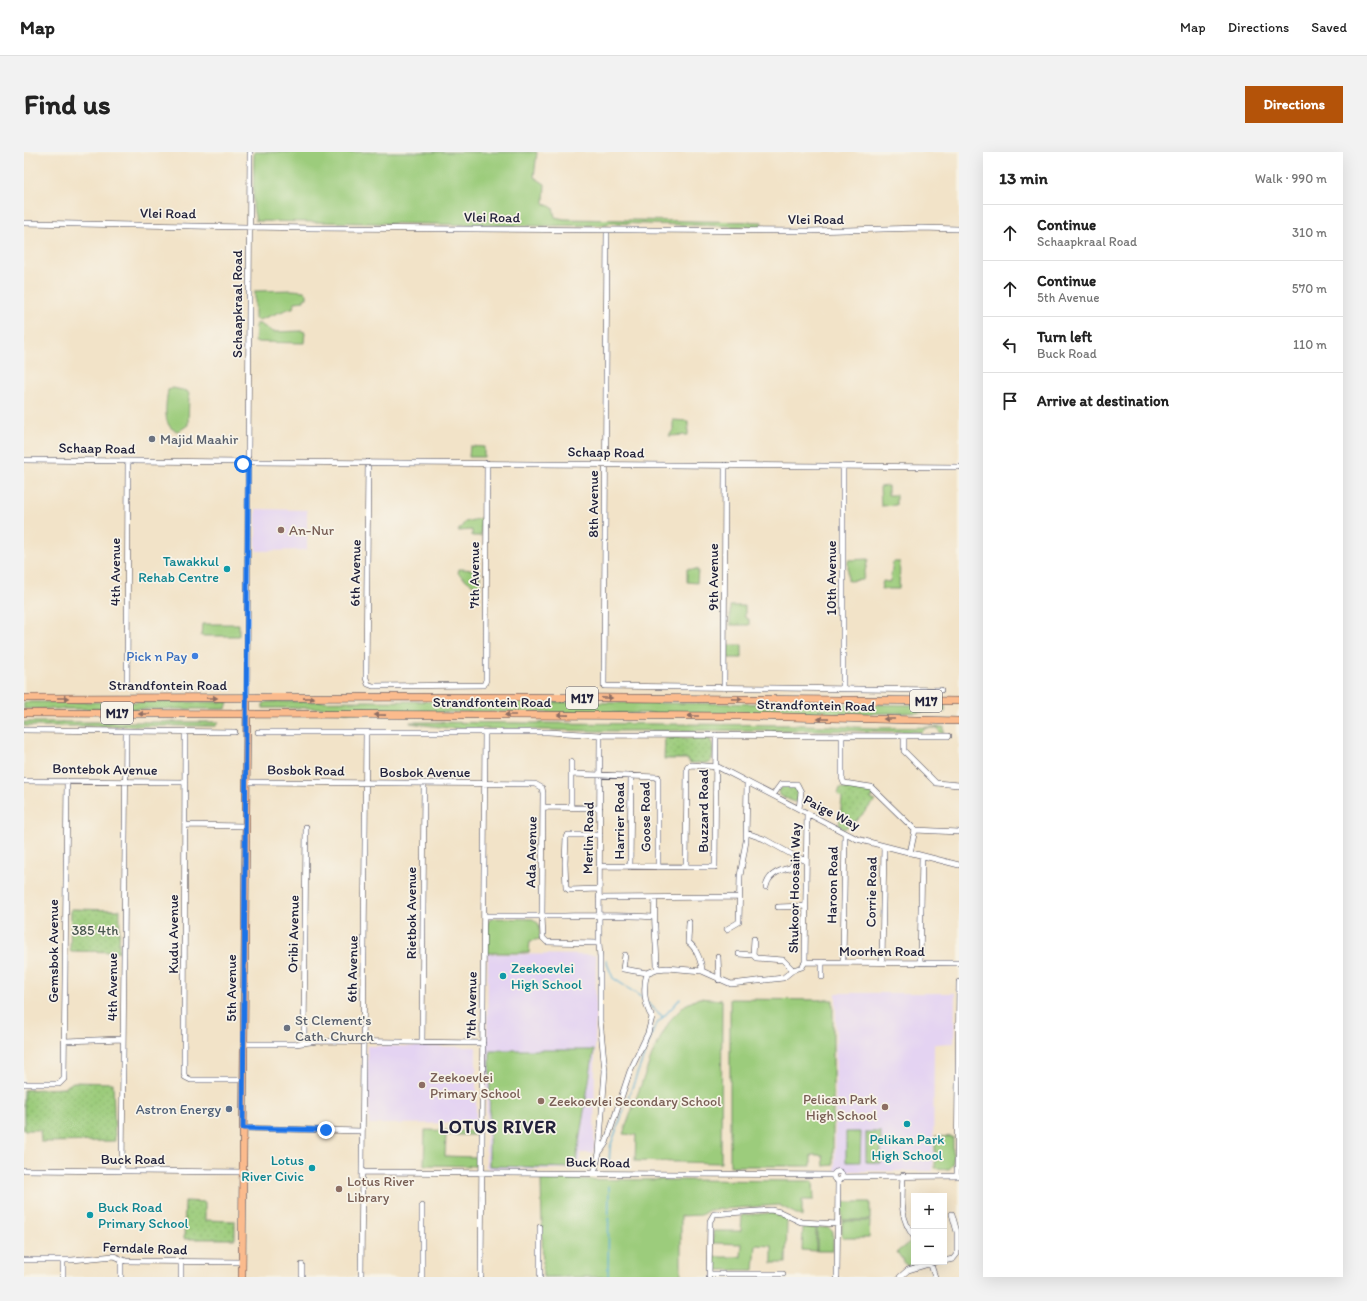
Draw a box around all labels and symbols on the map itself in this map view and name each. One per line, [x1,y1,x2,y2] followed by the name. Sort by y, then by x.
[140,205,197,222] street label: Vlei Road
[464,209,521,226] street label: Vlei Road
[788,211,844,228] street label: Vlei Road
[229,250,246,358] street label: Schaapkraal Road
[160,431,239,448] place label: Majid Maahir
[147,434,157,444] marker: Majid Maahir
[58,439,136,458] street label: Schaap Road
[567,443,645,462] street label: Schaap Road
[234,455,252,473] route start
[585,470,602,538] street label: 8th Avenue
[289,522,335,539] place label: An-Nur
[276,525,286,535] marker: An-Nur
[107,538,124,606] street label: 4th Avenue
[346,539,365,607] street label: 6th Avenue
[823,540,840,616] street label: 10th Avenue
[466,541,483,608] street label: 7th Avenue
[705,543,722,611] street label: 9th Avenue
[138,553,219,586] place label: Tawakkul Rehab Centre
[222,564,232,574] marker: Tawakkul Rehab Centre
[126,648,187,665] place label: Pick n Pay
[190,651,200,661] marker: Pick n Pay
[109,677,228,694] street label: Strandfontein Road
[566,687,598,709] road number: M17
[910,690,942,712] road number: M17
[433,694,552,711] street label: Strandfontein Road
[57,695,70,701] one-way arrow
[206,695,218,702] one-way arrow
[303,695,316,701] one-way arrow
[601,695,614,701] one-way arrow
[731,696,743,703] one-way arrow
[757,696,876,715] street label: Strandfontein Road
[101,702,133,724] road number: M17
[137,711,150,717] one-way arrow
[373,712,386,718] one-way arrow
[504,712,516,719] one-way arrow
[557,712,569,719] one-way arrow
[686,713,699,719] one-way arrow
[816,716,829,722] one-way arrow
[882,716,895,722] one-way arrow
[52,760,158,779] street label: Bontebok Avenue
[267,761,345,780] street label: Bosbok Road
[379,764,471,781] street label: Bosbok Avenue
[695,769,712,853] street label: Buzzard Road
[636,781,655,852] street label: Goose Road
[611,782,628,860] street label: Harrier Road
[801,791,863,834] street label: Paige Way
[579,801,598,874] street label: Merlin Road
[522,816,541,888] street label: Ada Avenue
[785,822,804,953] street label: Shukoor Hoosain Way
[823,846,842,924] street label: Haroon Road
[862,856,881,927] street label: Corrie Road
[403,866,420,959] street label: Rietbok Avenue
[165,894,182,974] street label: Kudu Avenue
[284,895,303,973] street label: Oribi Avenue
[45,899,62,1003] street label: Gemsbok Avenue
[72,922,118,939] park label: 385 4th
[343,935,362,1003] street label: 6th Avenue
[839,943,925,960] street label: Moorhen Road
[104,953,121,1021] street label: 4th Avenue
[223,954,240,1022] street label: 5th Avenue
[511,960,582,993] place label: Zeekoevlei High School
[462,971,481,1039] street label: 7th Avenue
[498,971,508,981] marker: Zeekoevlei High School
[295,1012,374,1045] place label: St Clement's Cath. Church
[282,1023,292,1033] marker: St Clement's Cath. Church
[430,1069,521,1102] place label: Zeekoevlei Primary School
[417,1080,427,1090] marker: Zeekoevlei Primary School
[803,1091,877,1124] place label: Pelican Park High School
[549,1093,721,1110] place label: Zeekoevlei Secondary School
[536,1096,546,1106] marker: Zeekoevlei Secondary School
[136,1101,221,1118] place label: Astron Energy
[880,1102,890,1112] marker: Pelican Park High School
[224,1104,234,1114] marker: Astron Energy
[439,1116,557,1138] district label: LOTUS RIVER
[902,1119,912,1129] marker: Pelikan Park High School
[317,1121,335,1139] route end
[870,1131,944,1164] place label: Pelikan Park High School
[101,1151,166,1168] street label: Buck Road
[241,1152,304,1185] place label: Lotus River Civic
[566,1153,631,1172] street label: Buck Road
[307,1163,317,1173] marker: Lotus River Civic
[347,1173,415,1206] place label: Lotus River Library
[334,1184,344,1194] marker: Lotus River Library
[98,1199,189,1232] place label: Buck Road Primary School
[85,1210,95,1220] marker: Buck Road Primary School
[102,1239,188,1258] street label: Ferndale Road

